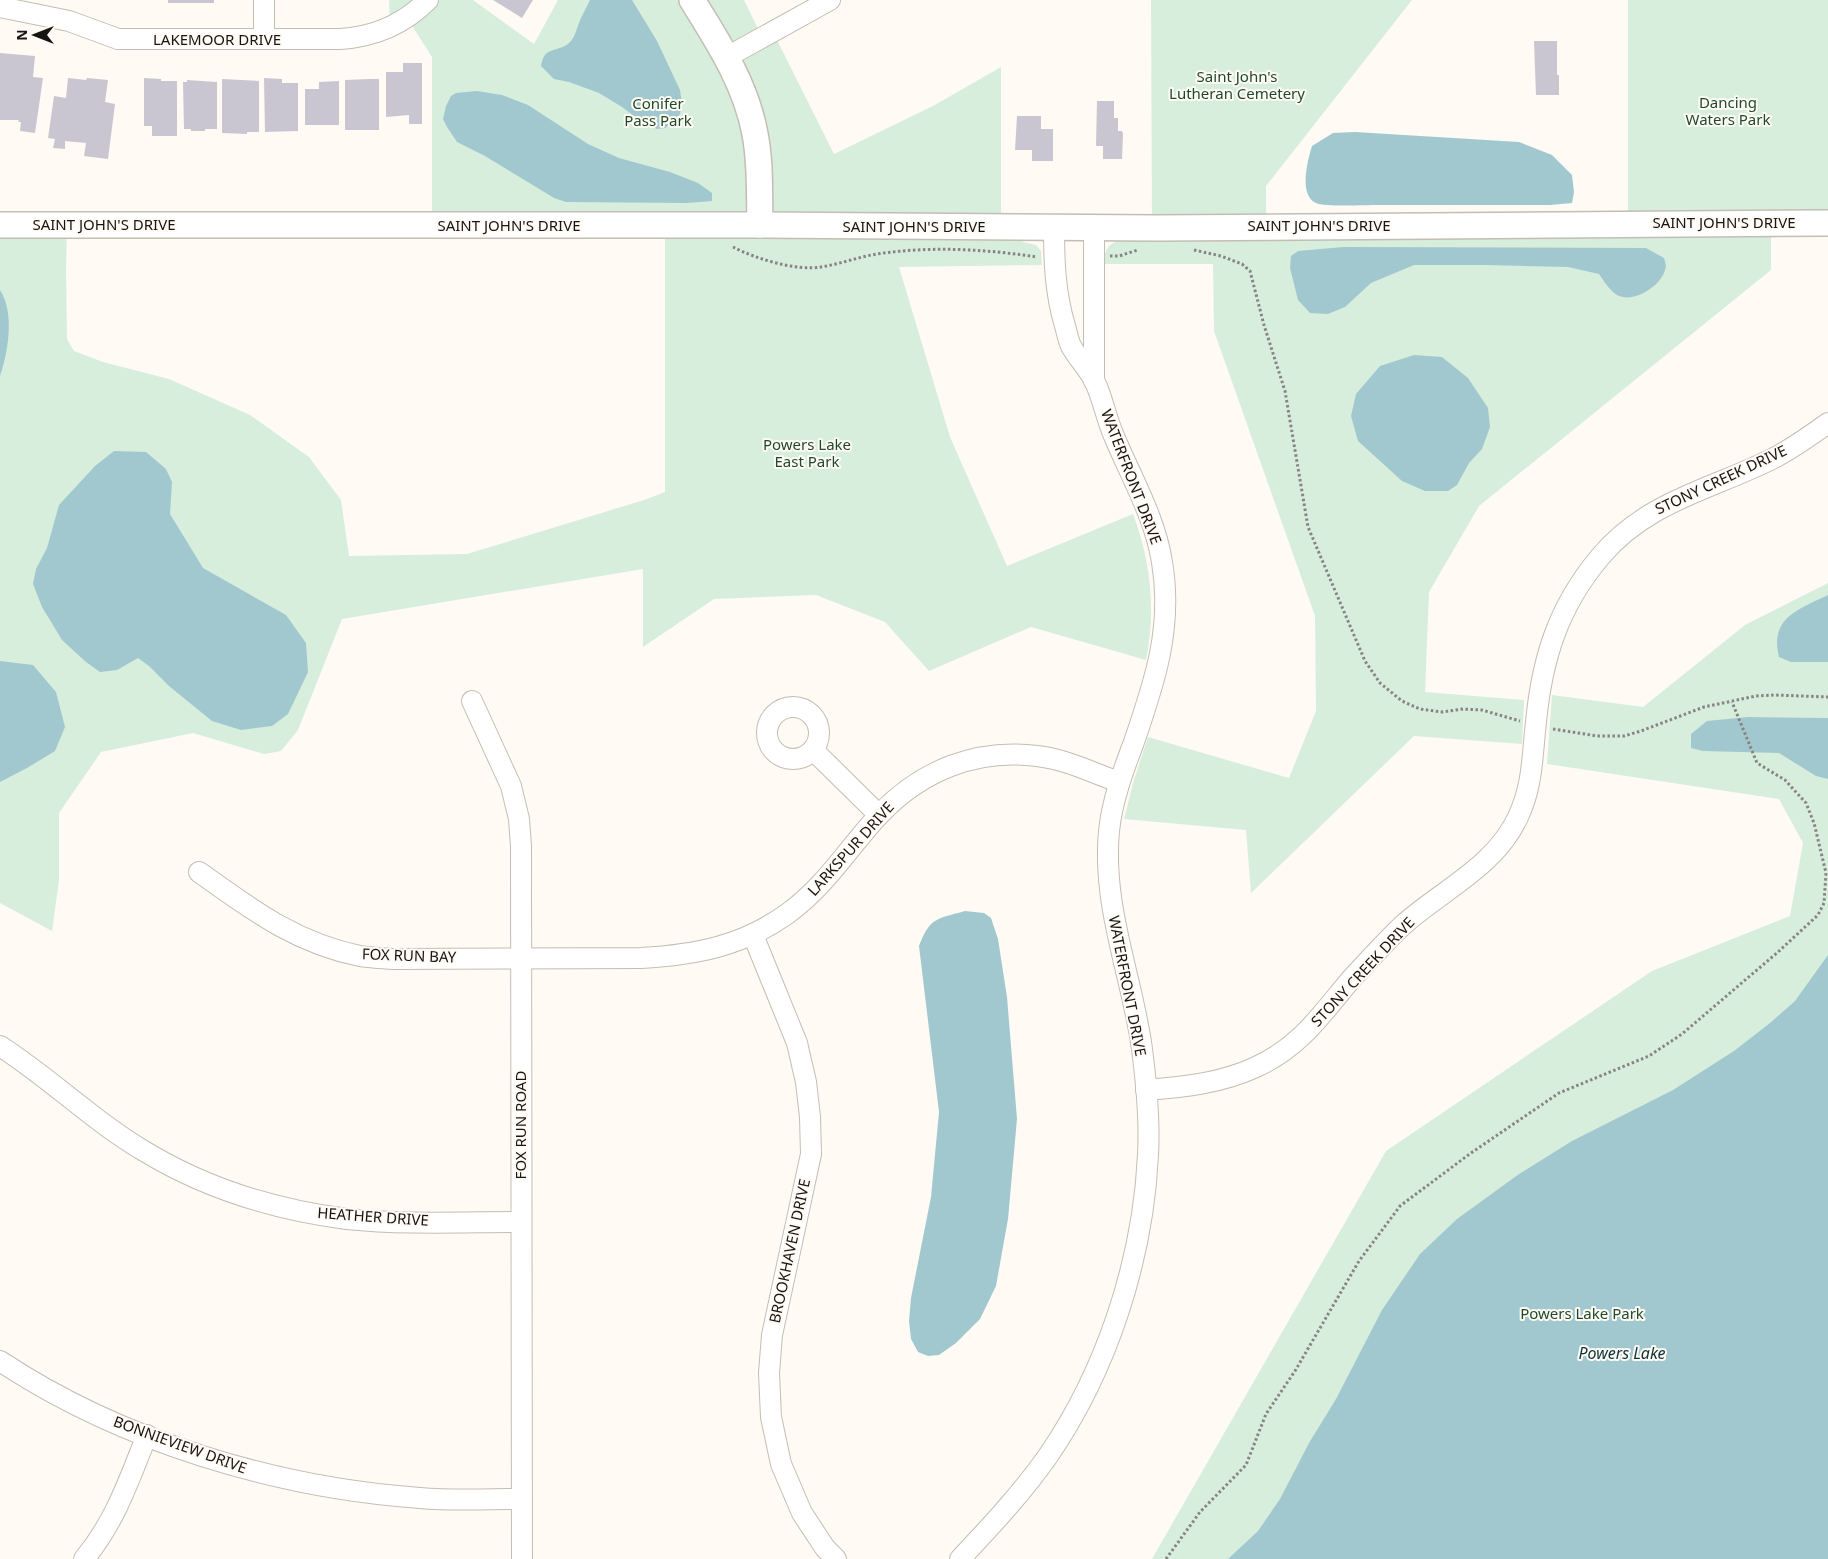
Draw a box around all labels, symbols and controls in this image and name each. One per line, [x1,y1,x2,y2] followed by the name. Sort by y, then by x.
[10,10,60,60] north arrow
[12,29,31,41] text: N
[153,29,281,49] street label: LAKEMOOR DRIVE
[1169,66,1305,103] park label: Saint John's Lutheran Cemetery
[1686,92,1770,129] park label: Dancing Waters Park
[624,93,692,130] park label: Conifer Pass Park
[1652,212,1796,232] street label: SAINT JOHN'S DRIVE
[32,214,176,234] street label: SAINT JOHN'S DRIVE
[437,215,581,235] street label: SAINT JOHN'S DRIVE
[1247,215,1391,235] street label: SAINT JOHN'S DRIVE
[842,216,986,236] street label: SAINT JOHN'S DRIVE
[1097,406,1167,547] street label: WATERFRONT DRIVE
[763,434,851,471] park label: Powers Lake East Park
[1651,440,1790,518] street label: STONY CREEK DRIVE
[803,797,898,900] street label: LARKSPUR DRIVE
[1306,912,1418,1030] street label: STONY CREEK DRIVE
[1105,914,1151,1058] street label: WATERFRONT DRIVE
[362,943,457,967] street label: FOX RUN BAY
[510,1071,530,1179] street label: FOX RUN ROAD
[764,1177,814,1325] street label: BROOKHAVEN DRIVE
[317,1202,429,1230] street label: HEATHER DRIVE
[1520,1303,1644,1323] park label: Powers Lake Park
[1578,1342,1666,1364] water label: Powers Lake
[111,1411,250,1478] street label: BONNIEVIEW DRIVE

